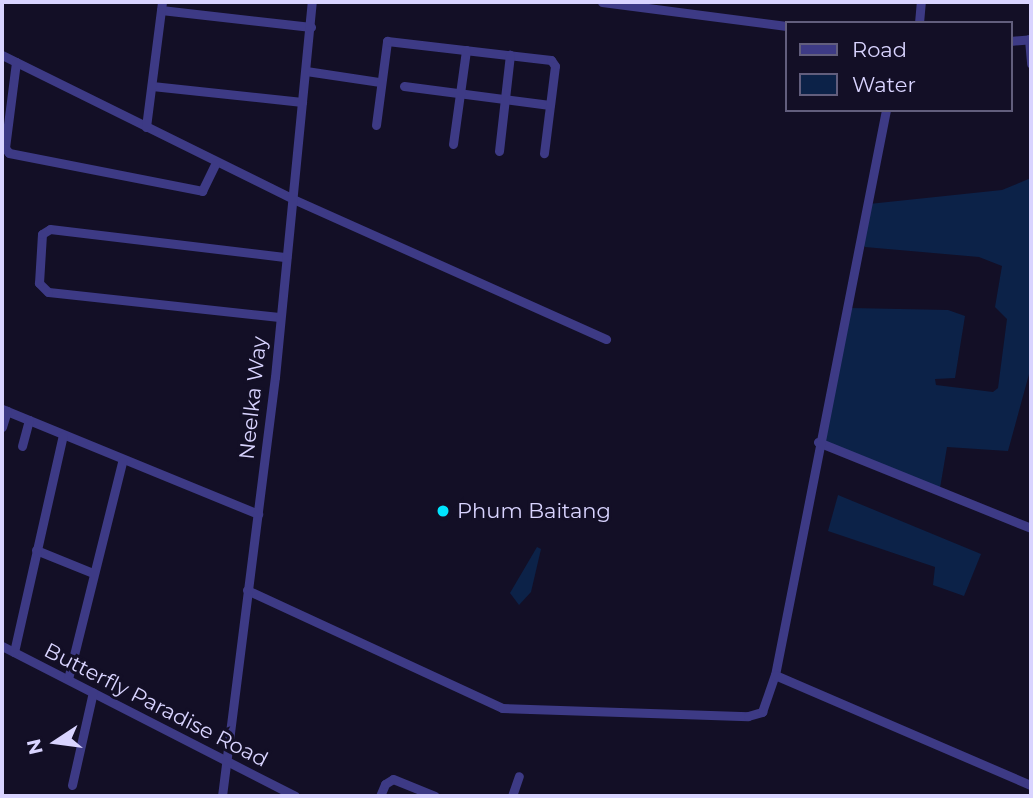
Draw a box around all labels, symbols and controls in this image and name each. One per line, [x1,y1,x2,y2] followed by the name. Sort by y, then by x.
[785,21,1012,112] legend
[852,37,907,62] text: Road
[852,72,916,97] text: Water
[234,335,272,461] street label: Neelka Way
[457,498,611,524] place label: Phum Baitang
[435,503,451,519] marker: Phum Baitang
[40,638,272,772] street label: Butterfly Paradise Road
[21,707,91,777] north arrow
[22,737,48,757] text: N

